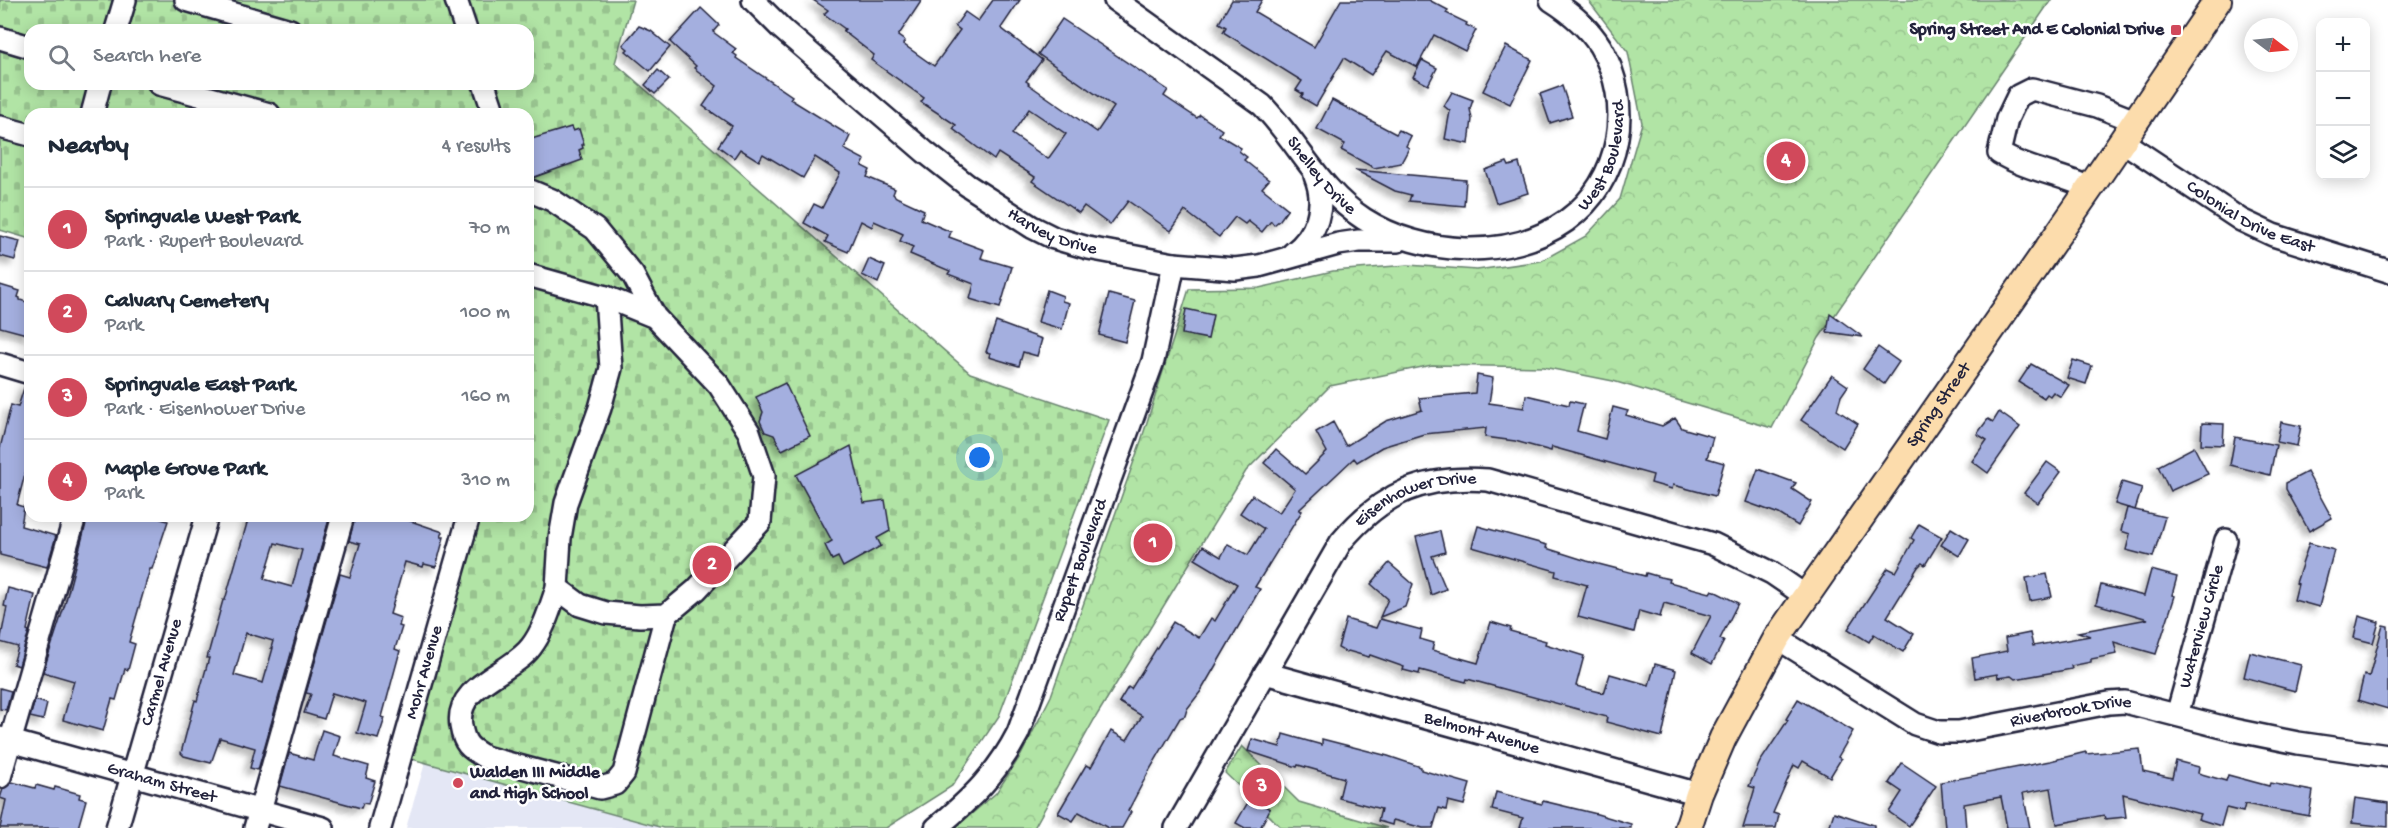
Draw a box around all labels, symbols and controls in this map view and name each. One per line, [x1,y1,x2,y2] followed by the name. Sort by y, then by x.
[2244,18,2298,72] north arrow
[2316,18,2370,180] map controls
[2316,18,2370,72] button: +
[1909,20,2165,41] place label: Spring Street And E Colonial Drive
[2169,23,2183,37] marker: Spring Street And E Colonial Drive
[24,24,534,90] search box
[45,41,78,74] icon: search
[93,44,201,70] text: Search here
[2316,72,2370,126] button: −
[1573,98,1630,216] street label: West Boulevard
[2316,126,2370,180] button: layers
[48,132,129,163] text: Nearby
[1282,132,1361,220] street label: Shelley Drive
[442,136,510,159] text: 4 results
[1766,138,1806,184] pin: 4
[2182,176,2319,258] street label: Colonial Drive East
[1003,203,1099,260] street label: Harvey Drive
[105,205,299,231] text: Springvale West Park
[63,218,72,241] text: 1
[469,218,510,241] text: 70 m
[105,231,302,254] text: Park · Rupert Boulevard
[105,289,269,315] text: Calvary Cemetery
[63,302,72,325] text: 2
[460,302,510,325] text: 100 m
[105,315,143,338] text: Park
[1902,357,1977,452] street label: Spring Street
[105,373,295,399] text: Springvale East Park
[62,386,73,409] text: 3
[461,386,510,409] text: 160 m
[105,399,305,422] text: Park · Eisenhower Drive
[965,443,994,472] your location
[105,457,266,483] text: Maple Grove Park
[1350,469,1477,532] street label: Eisenhower Drive
[63,470,72,493] text: 4
[461,470,510,493] text: 310 m
[105,483,143,506] text: Park
[1049,495,1113,625] street label: Rupert Boulevard
[1134,520,1172,566] pin: 1
[692,542,732,588] pin: 2
[2175,562,2229,690] street label: Waterview Circle
[136,616,188,728] street label: Carmel Avenue
[401,622,448,721] street label: Mohr Avenue
[2009,691,2135,732] street label: Riverbrook Drive
[1421,707,1543,760] street label: Belmont Avenue
[105,758,220,809] street label: Graham Street
[469,763,601,805] place label: Walden III Middle and High School
[1242,764,1282,810] pin: 3
[451,776,465,790] marker: Walden III Middle and High School

